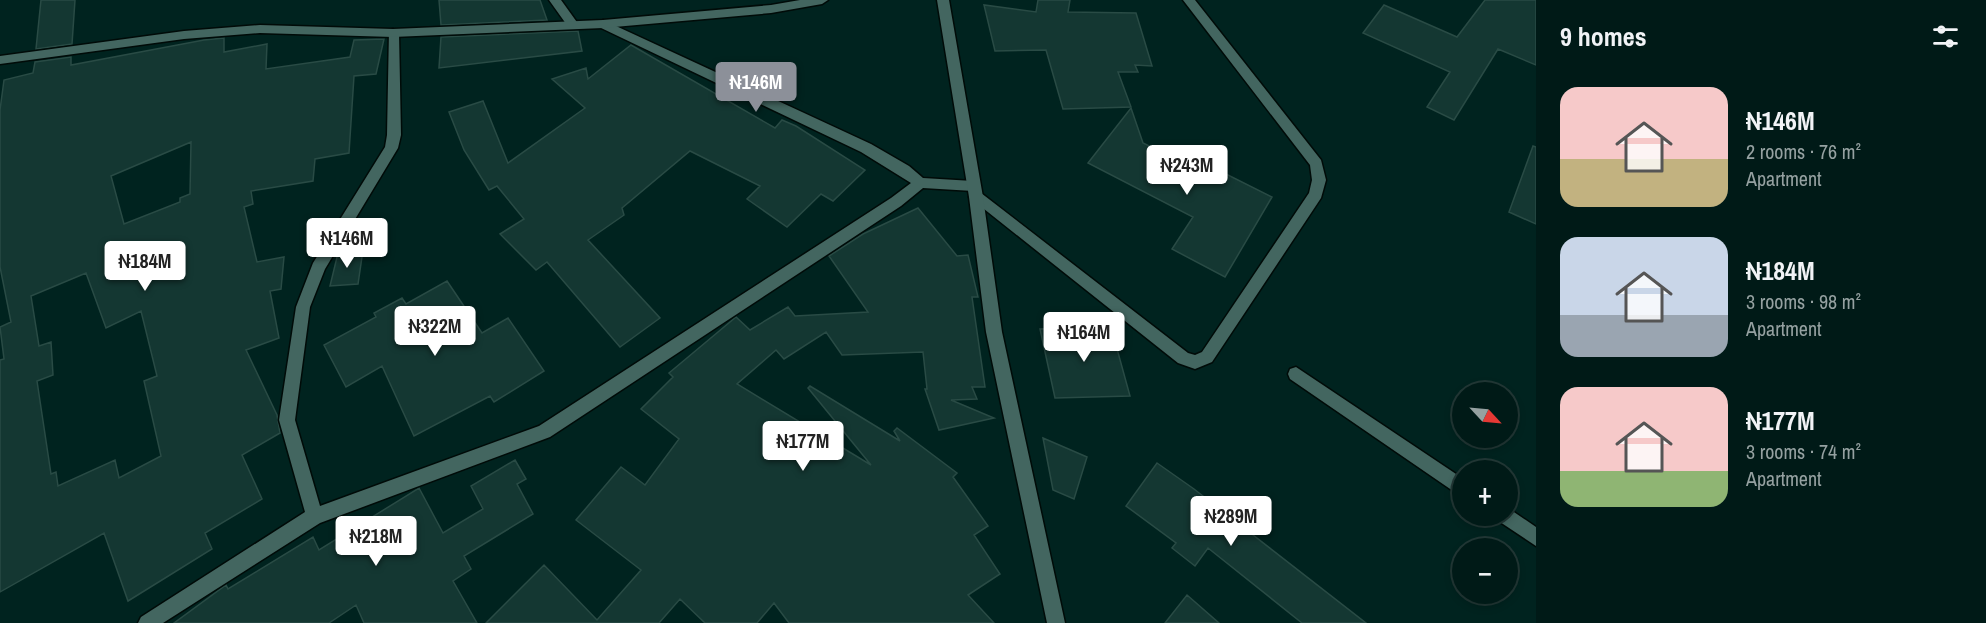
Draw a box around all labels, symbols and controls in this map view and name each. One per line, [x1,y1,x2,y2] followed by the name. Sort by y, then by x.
[1560,19,1647,54] text: 9 homes
[1929,20,1962,53] icon: filters
[714,62,798,113] pin: ₦146M
[730,68,782,95] text: ₦146M
[1746,103,1815,138] text: ₦146M
[1608,111,1680,183] icon: home
[1746,138,1861,165] text: 2 rooms · 76 m²
[1145,145,1229,196] pin: ₦243M
[1161,151,1213,178] text: ₦243M
[1746,165,1822,192] text: Apartment
[305,218,389,269] pin: ₦146M
[321,224,373,251] text: ₦146M
[103,241,187,292] pin: ₦184M
[119,247,171,274] text: ₦184M
[1746,253,1815,288] text: ₦184M
[1608,261,1680,333] icon: home
[1746,288,1861,315] text: 3 rooms · 98 m²
[393,306,477,357] pin: ₦322M
[409,312,461,339] text: ₦322M
[1042,312,1126,363] pin: ₦164M
[1746,315,1822,342] text: Apartment
[1058,318,1110,345] text: ₦164M
[1452,382,1518,448] north arrow
[1452,382,1518,604] map controls
[1746,403,1815,438] text: ₦177M
[1608,411,1680,483] icon: home
[761,421,845,472] pin: ₦177M
[777,427,829,454] text: ₦177M
[1746,438,1861,465] text: 3 rooms · 74 m²
[1452,460,1518,526] button: +
[1746,465,1822,492] text: Apartment
[1189,496,1273,547] pin: ₦289M
[1205,502,1257,529] text: ₦289M
[334,516,418,567] pin: ₦218M
[350,522,402,549] text: ₦218M
[1452,538,1518,604] button: −

